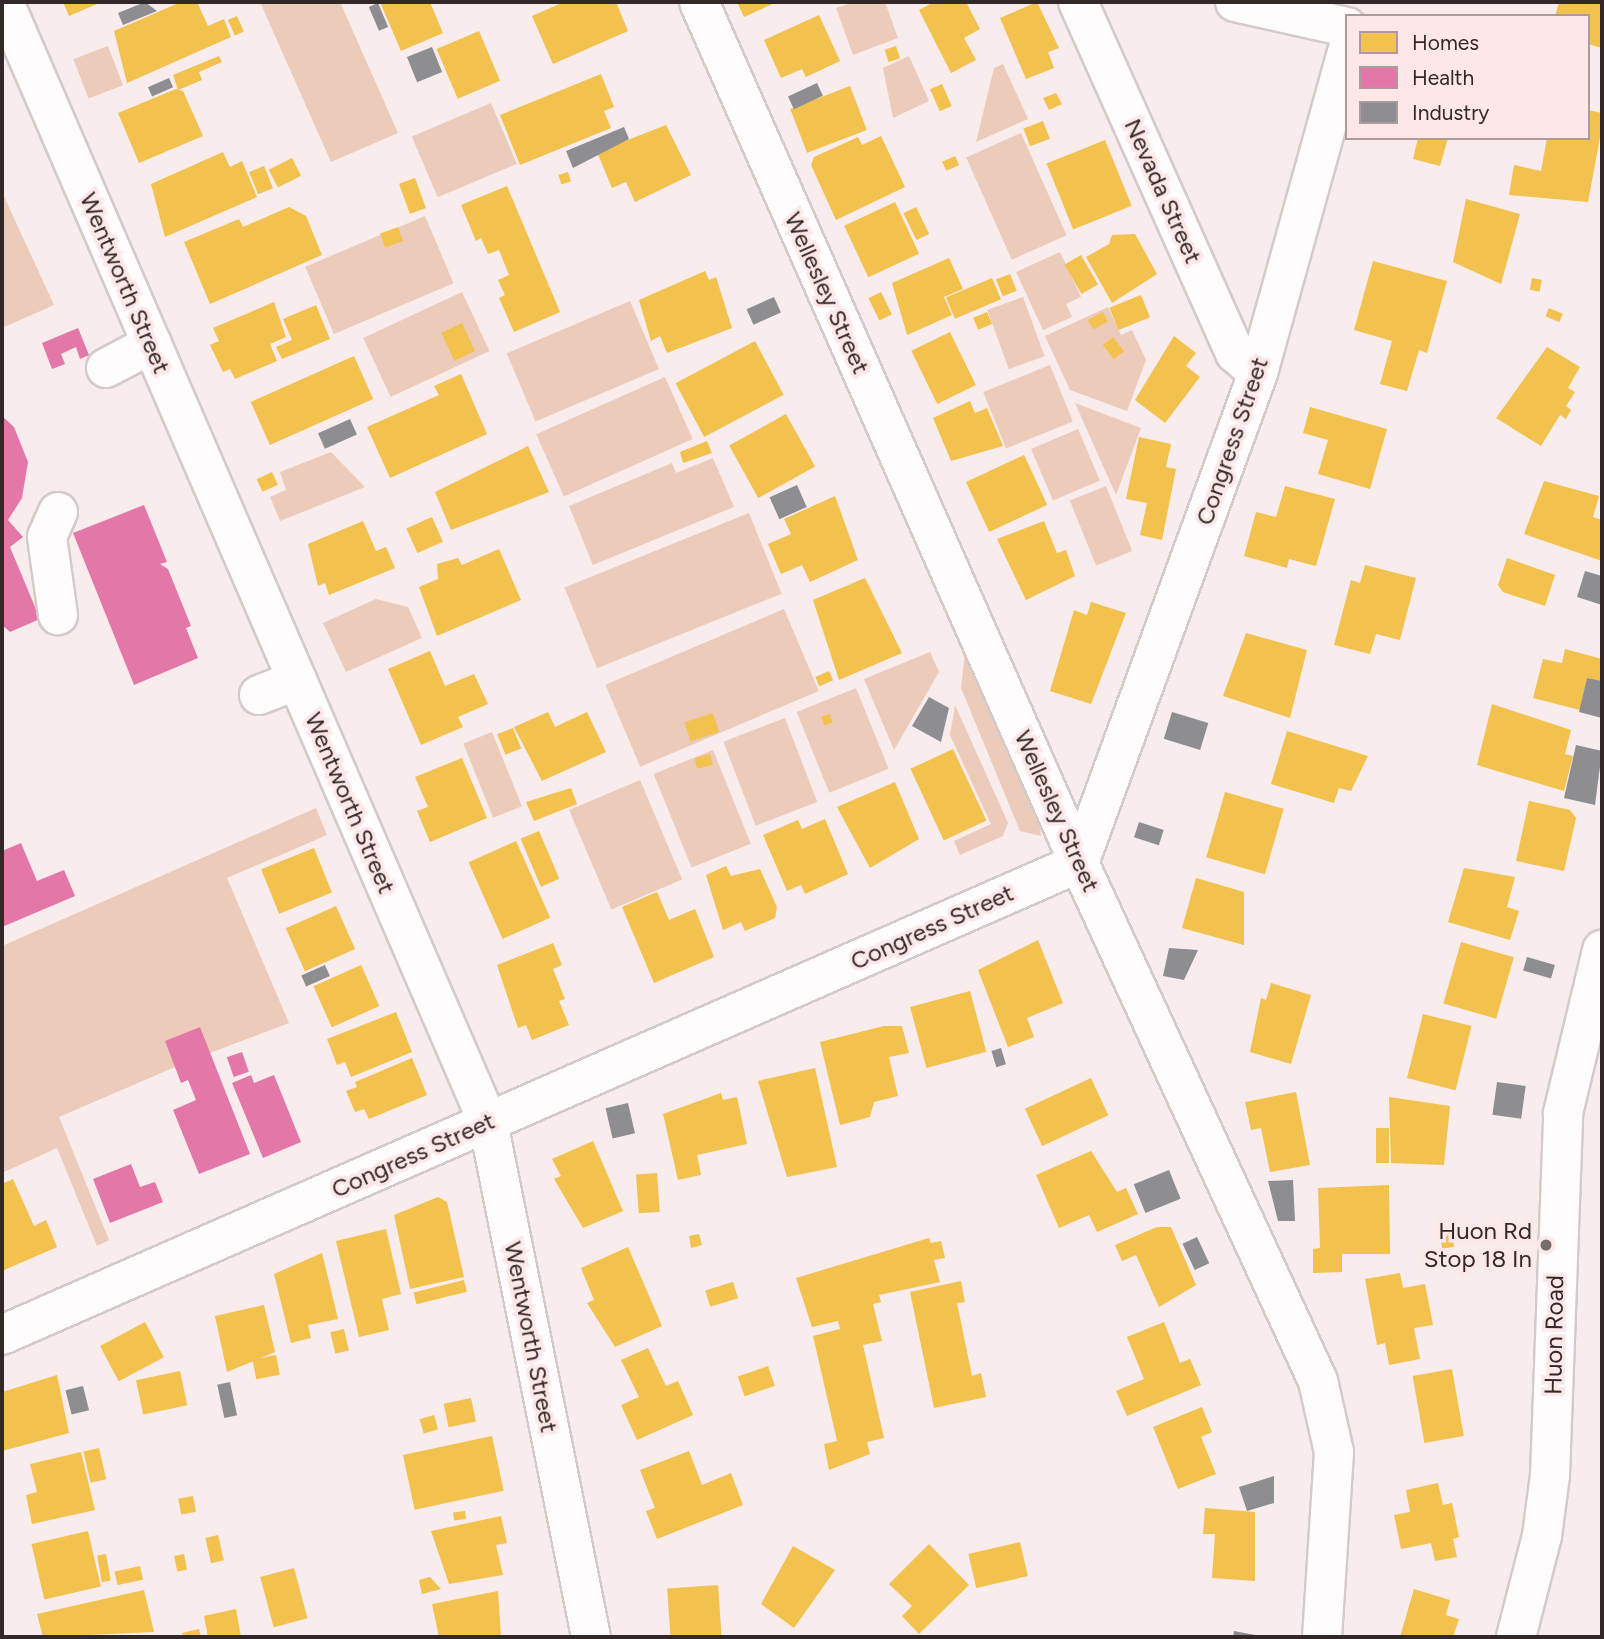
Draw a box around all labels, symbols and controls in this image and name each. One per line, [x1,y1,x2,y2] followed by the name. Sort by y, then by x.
[1345,14,1590,140] legend
[1412,30,1479,55] text: Homes
[1412,65,1474,90] text: Health
[1412,100,1489,125] text: Industry
[1118,114,1208,268] street label: Nevada Street
[74,188,176,378] street label: Wentworth Street
[778,208,876,378] street label: Wellesley Street
[1190,353,1274,529] street label: Congress Street
[299,708,401,898] street label: Wentworth Street
[1008,726,1106,896] street label: Wellesley Street
[846,878,1018,976] street label: Congress Street
[327,1106,499,1204] street label: Congress Street
[1424,1217,1532,1273] place label: Huon Rd Stop 18 In
[1538,1237,1554,1253] marker: Huon Rd Stop 18 In
[498,1239,564,1435] street label: Wentworth Street
[1539,1275,1569,1395] street label: Huon Road

